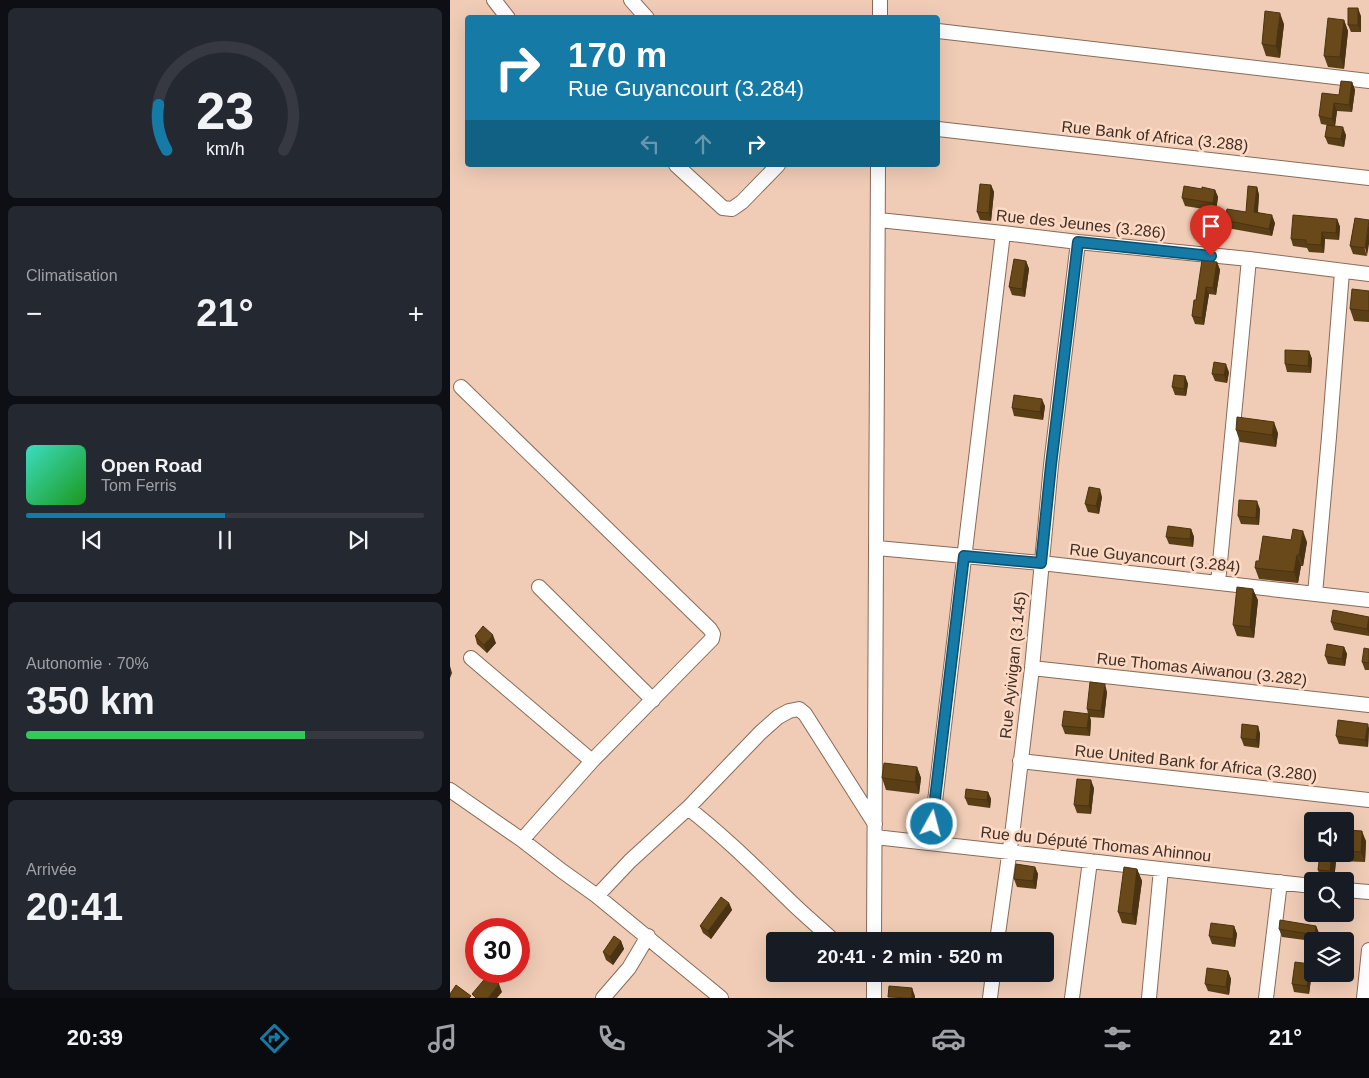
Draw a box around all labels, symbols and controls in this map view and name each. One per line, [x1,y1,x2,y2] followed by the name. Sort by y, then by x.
[485,35,550,100] icon: right
[568,35,667,74] text: 170 m
[568,76,804,101] text: Rue Guyancourt (3.284)
[196,82,254,140] text: 23
[1061,118,1249,154] street label: Rue Bank of Africa (3.288)
[636,130,664,158] icon: left
[689,130,717,158] icon: ahead
[742,130,770,158] icon: right
[206,139,244,159] text: km/h
[1190,205,1232,256] pin
[995,207,1167,241] street label: Rue des Jeunes (3.286)
[1197,212,1225,240] icon: arrive
[26,267,118,284] text: Climatisation
[196,292,254,334] text: 21°
[26,298,42,329] text: −
[408,298,424,329] text: +
[101,455,202,476] text: Open Road
[101,477,177,494] text: Tom Ferris
[78,526,106,554] icon: previous
[211,526,239,554] icon: pause
[344,526,372,554] icon: next
[1069,541,1241,575] street label: Rue Guyancourt (3.284)
[997,590,1029,740] street label: Rue Ayivigan (3.145)
[1096,649,1308,689] street label: Rue Thomas Aiwanou (3.282)
[26,655,149,672] text: Autonomie · 70%
[26,680,155,722] text: 350 km
[1074,742,1318,784] street label: Rue United Bank for Africa (3.280)
[905,797,957,849] position arrow
[1304,812,1354,982] map controls
[1304,812,1354,862] button: sound
[980,823,1212,865] street label: Rue du Député Thomas Ahinnou
[26,861,77,878] text: Arrivée
[1304,872,1354,922] button: search
[26,886,123,928] text: 20:41
[465,918,530,983] speed limit sign: 30
[1304,932,1354,982] button: layers
[817,946,1003,967] text: 20:41 · 2 min · 520 m
[257,1021,292,1056] icon: directions
[425,1021,460,1056] icon: music
[594,1021,629,1056] icon: phone
[763,1021,798,1056] icon: climate
[931,1021,966,1056] icon: car
[1100,1021,1135,1056] icon: filters
[67,1025,123,1050] text: 20:39
[1269,1025,1302,1050] text: 21°

